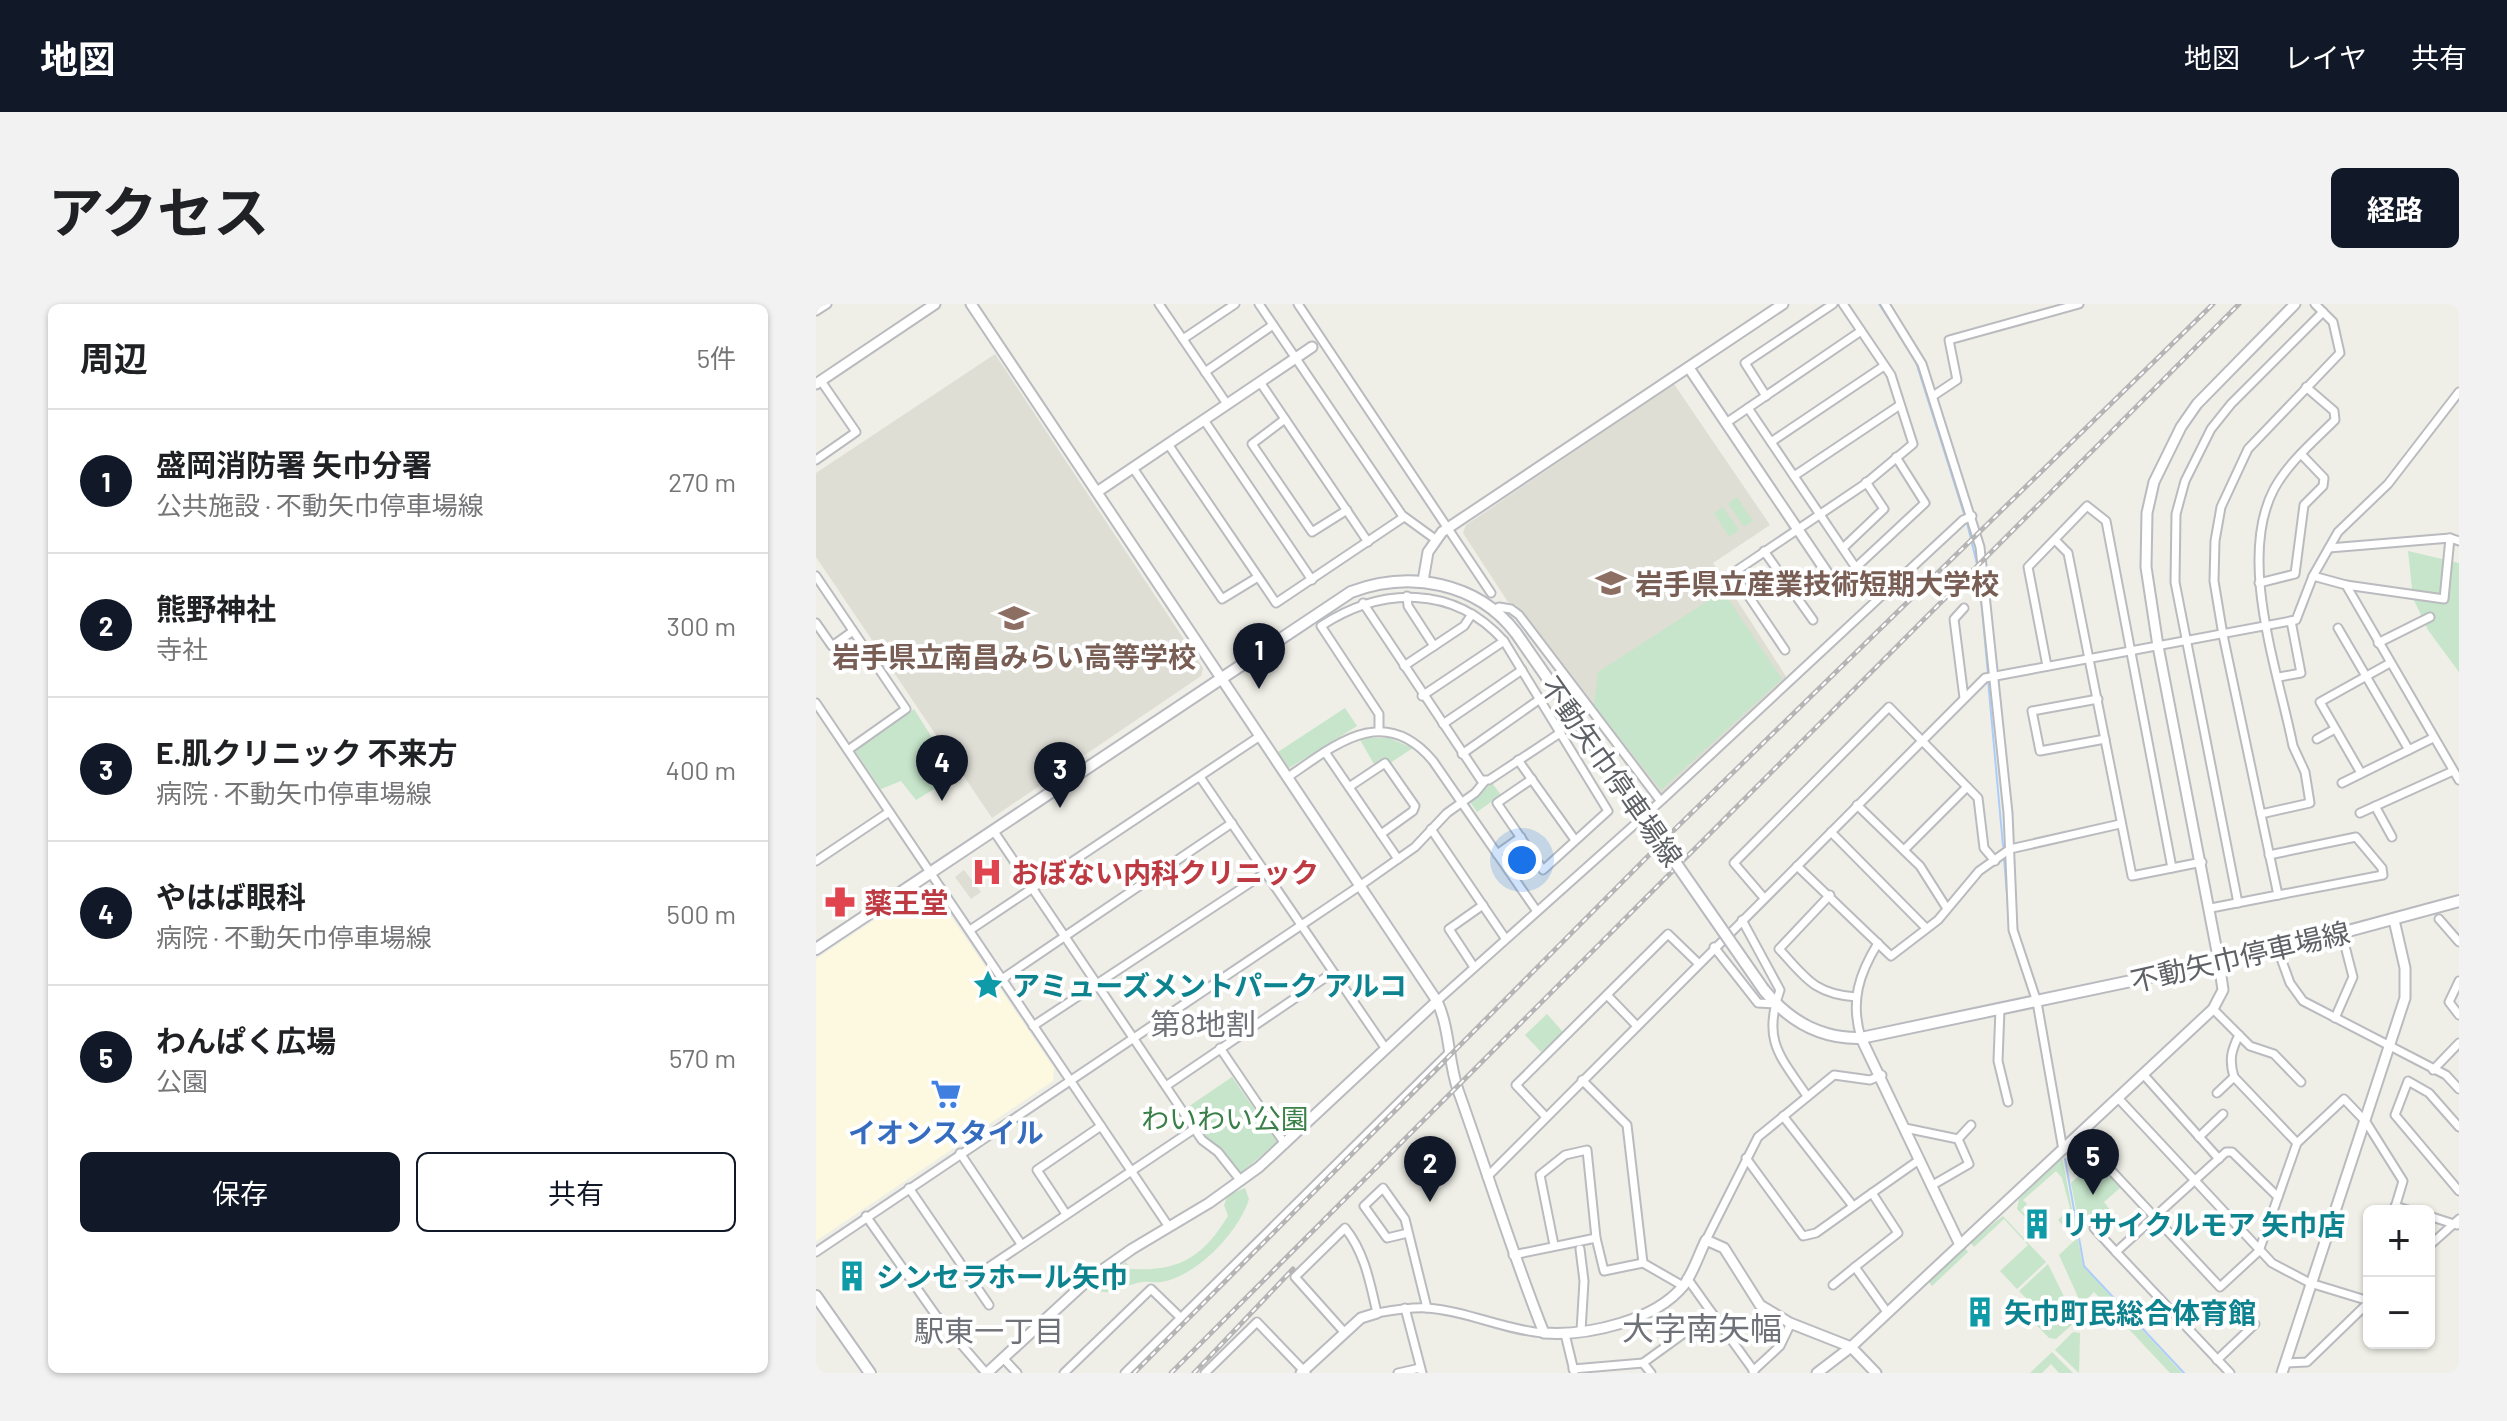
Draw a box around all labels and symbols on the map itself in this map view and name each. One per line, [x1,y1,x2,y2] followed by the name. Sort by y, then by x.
[1594,566,1628,600] school or university icon: 岩手県立産業技術短期大学校
[1635,566,1999,600] place label: 岩手県立産業技術短期大学校
[997,601,1031,635] school or university icon: 岩手県立南昌みらい高等学校
[1233,623,1285,689] pin: 1
[832,639,1196,673] place label: 岩手県立南昌みらい高等学校
[1534,669,1690,873] street label: 不動矢巾停車場線
[916,735,968,801] pin: 4
[1034,742,1086,808] pin: 3
[1502,840,1542,880] your location
[970,855,1004,889] hospital icon: おぼない内科クリニック
[1011,855,1319,889] place label: おぼない内科クリニック
[823,885,857,919] pharmacy icon: 薬王堂
[864,885,948,919] place label: 薬王堂
[2127,914,2353,998] street label: 不動矢巾停車場線
[971,968,1005,1002] place icon: アミューズメントパーク アルコ
[1012,968,1407,1002] place label: アミューズメントパーク アルコ
[1150,1005,1256,1041] district label: 第8地割
[929,1077,963,1111] supermarket icon: イオンスタイル
[1141,1101,1309,1135] park label: わいわい公園
[848,1115,1044,1149] place label: イオンスタイル
[2067,1129,2119,1195] pin: 5
[1404,1136,1456,1202] pin: 2
[2020,1207,2054,1241] building icon: リサイクルモア 矢巾店
[2061,1207,2345,1241] place label: リサイクルモア 矢巾店
[835,1259,869,1293] building icon: シンセラホール矢巾
[876,1259,1128,1293] place label: シンセラホール矢巾
[1963,1295,1997,1329] building icon: 矢巾町民総合体育館
[2004,1295,2256,1329] place label: 矢巾町民総合体育館
[1622,1308,1782,1346] district label: 大字南矢幅
[914,1312,1064,1348] district label: 駅東一丁目

